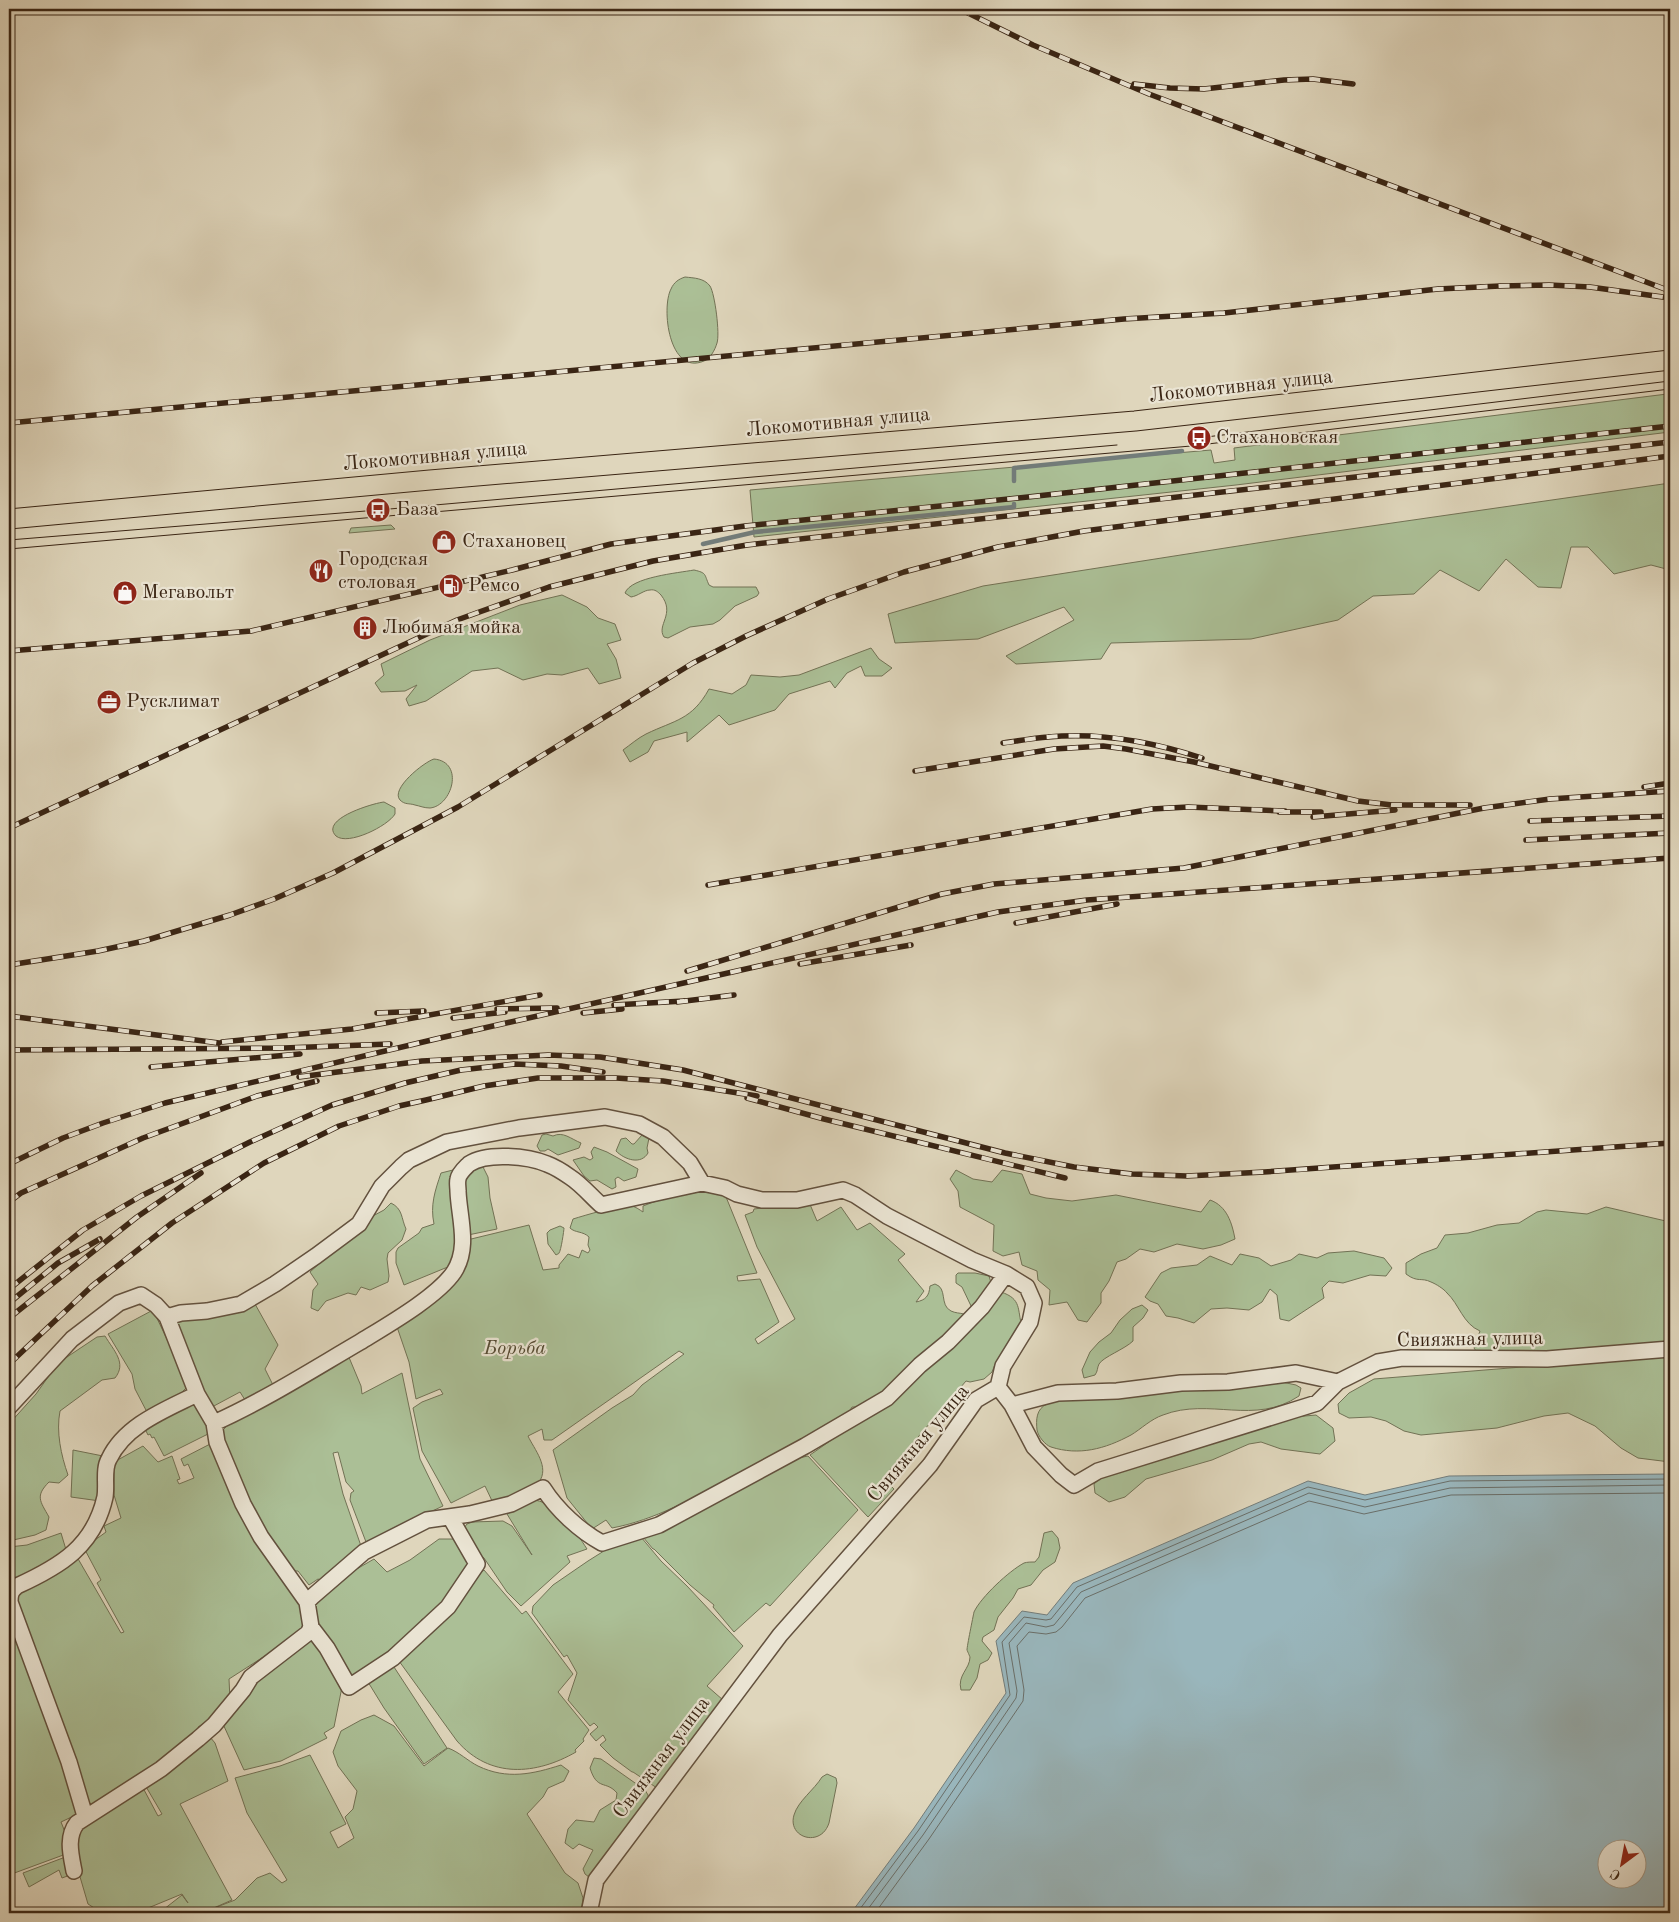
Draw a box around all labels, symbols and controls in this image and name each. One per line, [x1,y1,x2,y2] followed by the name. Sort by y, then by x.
[1148,367,1334,407] street label: Локомотивная улица
[745,405,931,441] street label: Локомотивная улица
[1186,425,1212,451] bus stop icon: Стахановская
[1216,428,1339,448] place label: Стахановская
[342,439,528,475] street label: Локомотивная улица
[365,497,391,523] bus stop icon: База
[396,500,439,520] place label: База
[431,529,457,555] shop icon: Стахановец
[462,532,566,552] place label: Стахановец
[338,550,428,593] place label: Городская столовая
[308,558,334,584] restaurant icon: Городская столовая
[438,573,464,599] fuel station icon: Ремсо
[468,576,520,596] place label: Ремсо
[112,580,138,606] shop icon: Мегавольт
[142,583,234,603] place label: Мегавольт
[352,615,378,641] building icon: Любимая мойка
[382,618,521,638] place label: Любимая мойка
[96,689,122,715] office icon: Русклимат
[126,692,220,712] place label: Русклимат
[1397,1329,1544,1351] street label: Свияжная улица
[483,1339,546,1359] park label: Борьба
[864,1381,974,1507] street label: Свияжная улица
[610,1693,714,1823] street label: Свияжная улица
[1596,1840,1646,1890] north arrow
[1608,1866,1623,1883] text: С

